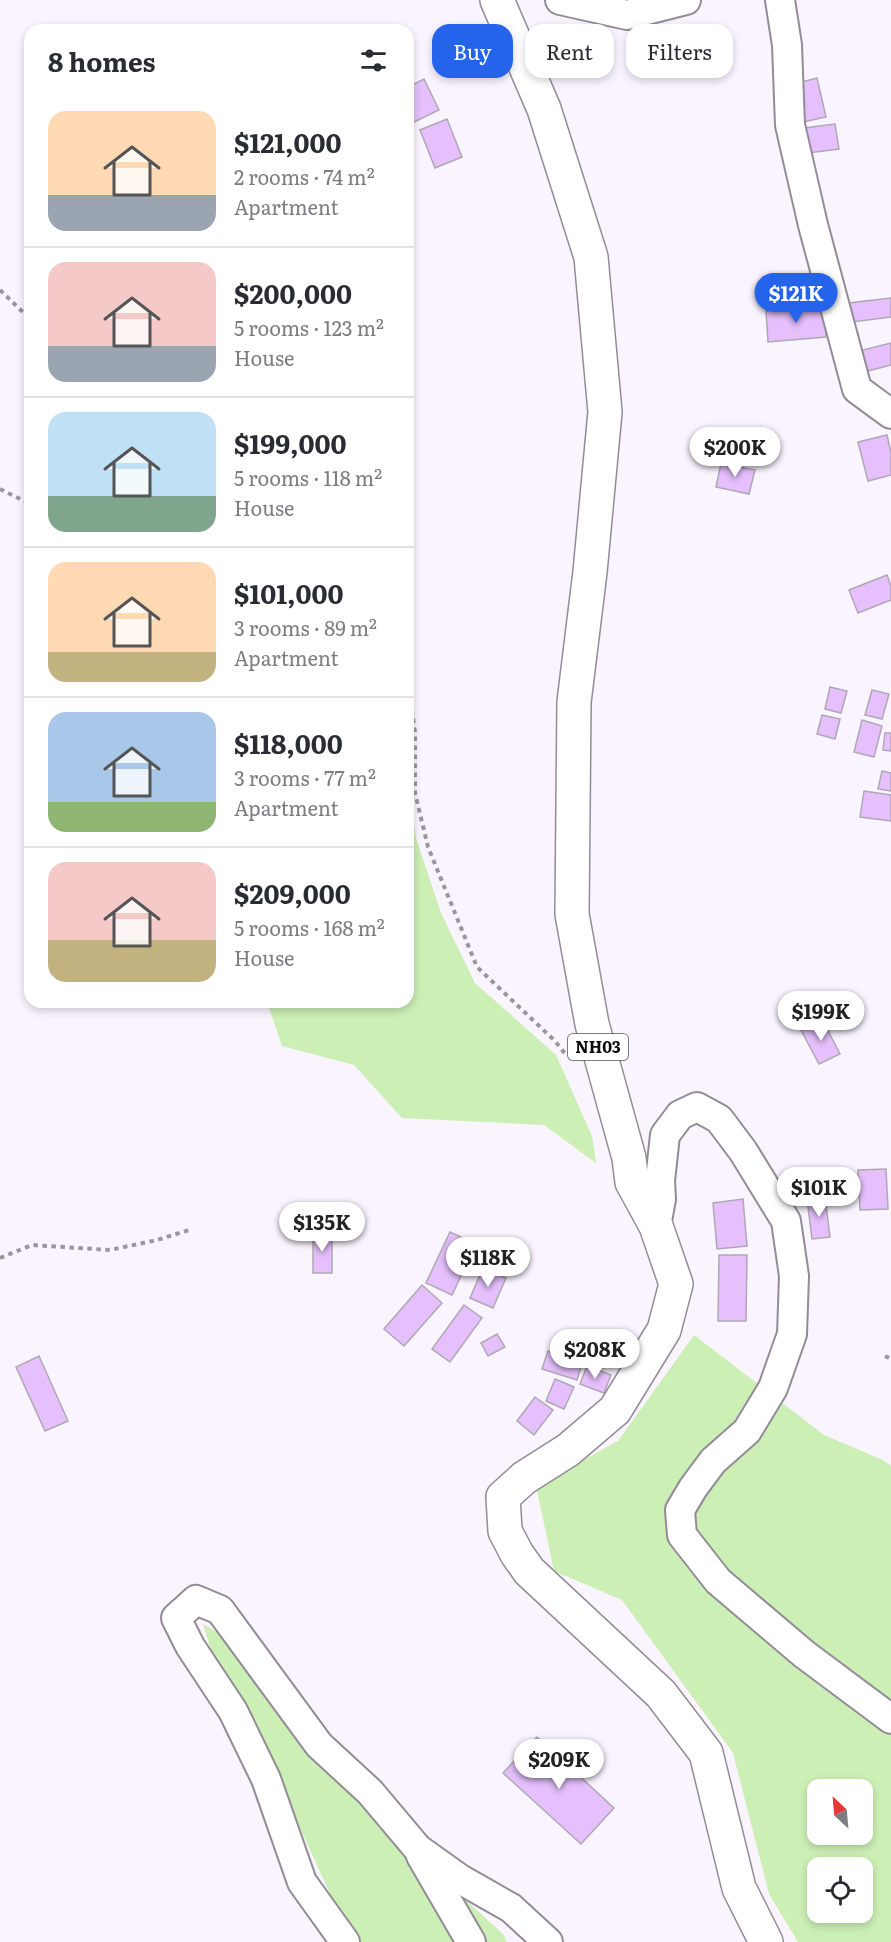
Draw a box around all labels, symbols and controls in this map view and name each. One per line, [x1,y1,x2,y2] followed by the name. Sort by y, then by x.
[432,24,513,78] chip: Buy
[525,24,614,78] chip: Rent
[626,24,733,78] chip: Filters
[48,41,156,80] text: 8 homes
[357,44,390,77] icon: filters
[234,122,341,161] text: $121,000
[96,135,168,207] icon: home
[234,161,375,191] text: 2 rooms · 74 m²
[234,191,339,221] text: Apartment
[234,273,352,312] text: $200,000
[754,273,838,324] pin: $121K
[769,277,823,307] text: $121K
[96,286,168,358] icon: home
[234,312,384,342] text: 5 rooms · 123 m²
[234,342,294,372] text: House
[234,423,346,462] text: $199,000
[693,427,777,478] pin: $200K
[704,431,766,461] text: $200K
[96,436,168,508] icon: home
[234,462,382,492] text: 5 rooms · 118 m²
[234,492,294,522] text: House
[234,573,344,612] text: $101,000
[96,586,168,658] icon: home
[234,612,377,642] text: 3 rooms · 89 m²
[234,642,339,672] text: Apartment
[234,723,343,762] text: $118,000
[96,736,168,808] icon: home
[234,762,376,792] text: 3 rooms · 77 m²
[234,792,339,822] text: Apartment
[234,873,351,912] text: $209,000
[96,886,168,958] icon: home
[234,912,385,942] text: 5 rooms · 168 m²
[234,942,294,972] text: House
[779,991,863,1042] pin: $199K
[792,995,850,1025] text: $199K
[568,1034,628,1060] road number: NH03
[777,1167,861,1218] pin: $101K
[791,1171,847,1201] text: $101K
[280,1202,364,1253] pin: $135K
[293,1206,351,1236] text: $135K
[446,1237,530,1288] pin: $118K
[460,1241,516,1271] text: $118K
[553,1329,637,1380] pin: $208K
[564,1333,626,1363] text: $208K
[517,1739,601,1790] pin: $209K
[528,1743,590,1773] text: $209K
[807,1779,873,1845] north arrow
[807,1779,873,1923] map controls
[807,1857,873,1923] button: locate

